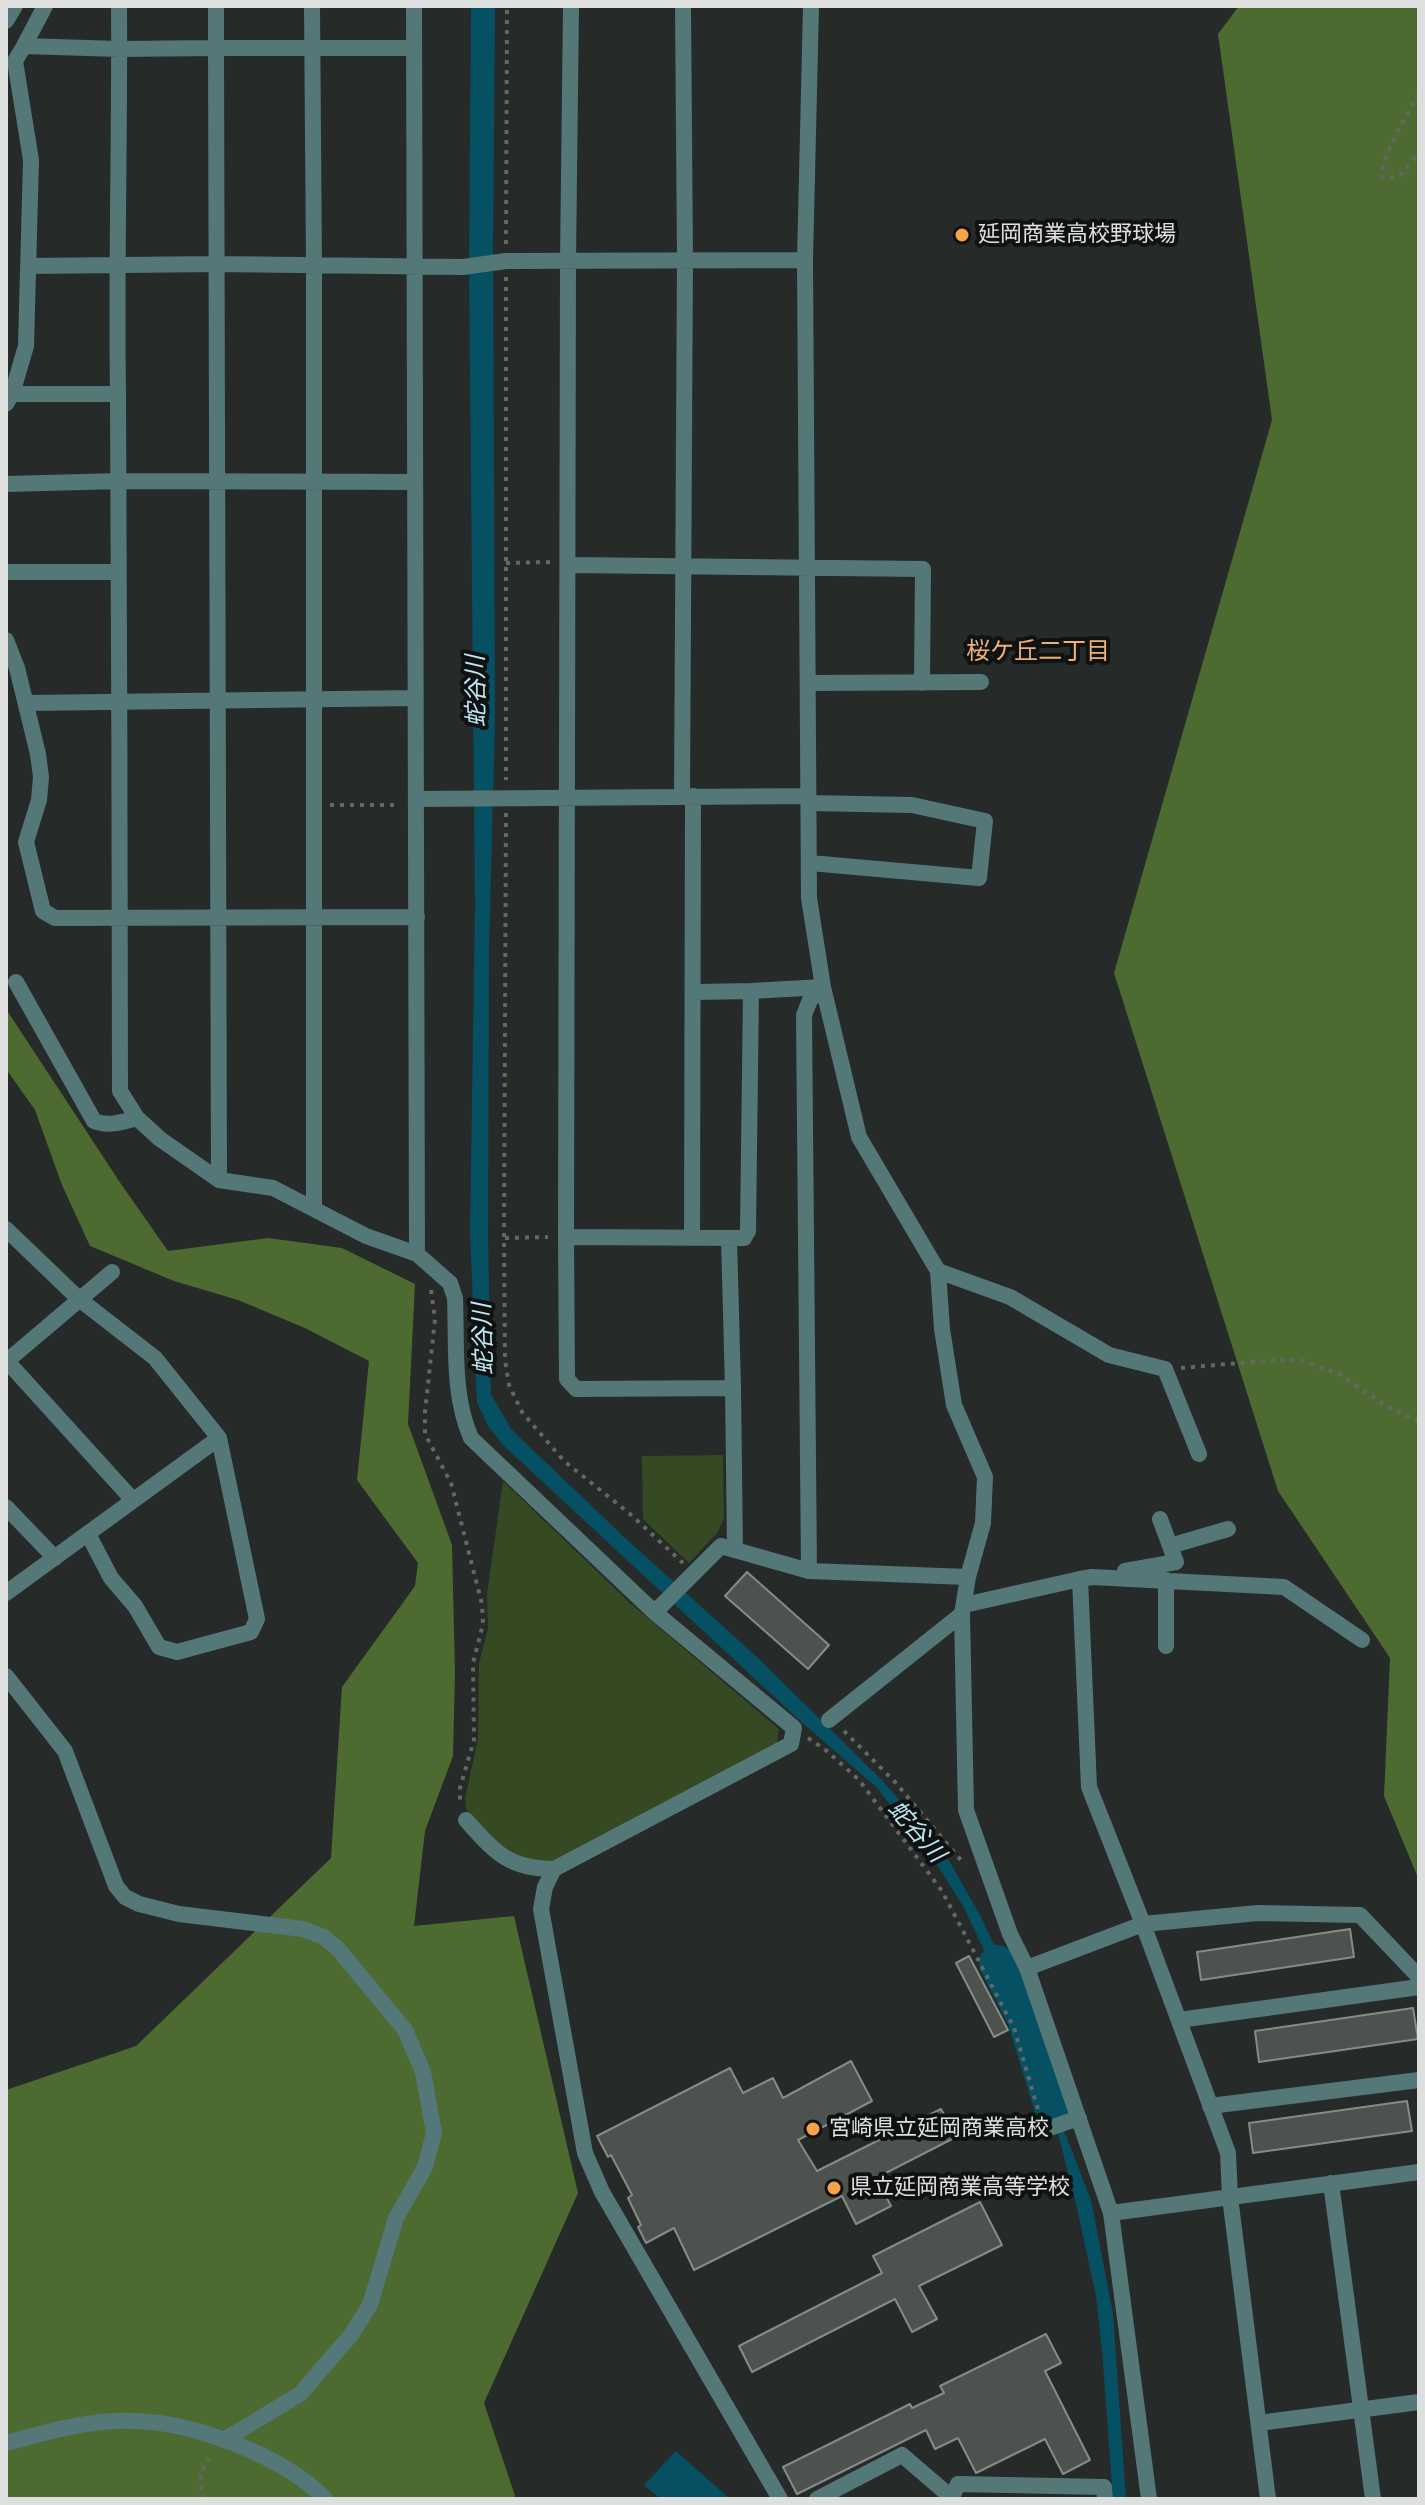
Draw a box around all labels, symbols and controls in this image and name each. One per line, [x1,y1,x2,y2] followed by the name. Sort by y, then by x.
[978,222,1176,248] place label: 延岡商業高校野球場
[953,226,971,244] marker: 延岡商業高校野球場
[966,638,1110,666] district label: 桜ケ丘二丁目
[462,655,492,727] water label: 蛇谷川
[468,1303,500,1375] water label: 蛇谷川
[882,1795,950,1869] water label: 蛇谷川
[829,2116,1049,2142] place label: 宮崎県立延岡商業高校
[804,2120,822,2138] marker: 宮崎県立延岡商業高校
[850,2175,1070,2201] place label: 県立延岡商業高等学校
[825,2179,843,2197] marker: 県立延岡商業高等学校

